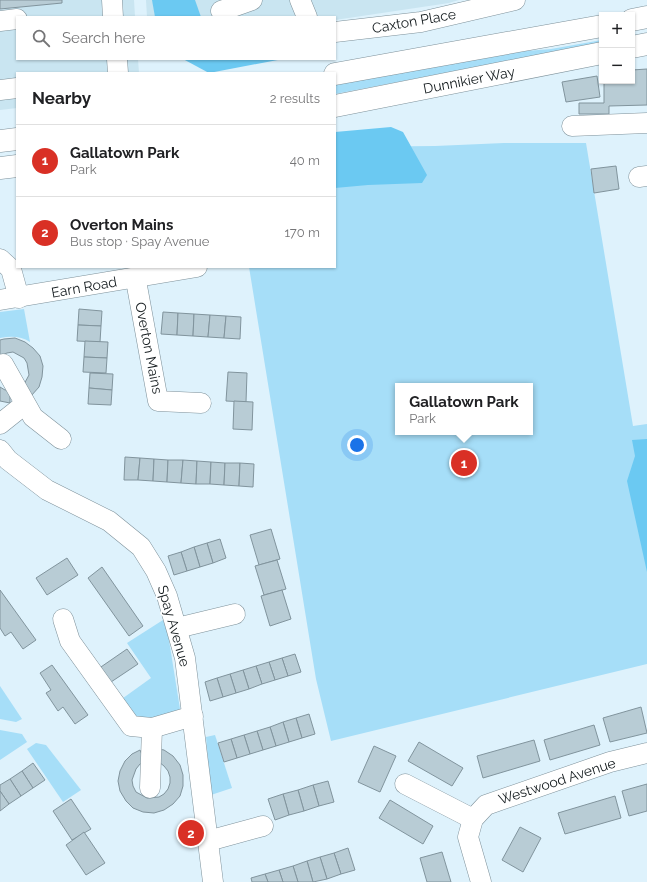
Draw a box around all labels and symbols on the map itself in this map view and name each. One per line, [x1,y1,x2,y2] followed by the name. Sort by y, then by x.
[371,6,457,36] street label: Caxton Place
[422,63,517,97] street label: Dunnikier Way
[50,273,118,301] street label: Earn Road
[132,301,166,396] street label: Overton Mains
[347,435,367,455] your location
[451,448,477,478] pin: 1
[155,583,193,669] street label: Spay Avenue
[496,755,618,807] street label: Westwood Avenue
[178,818,204,848] pin: 2

